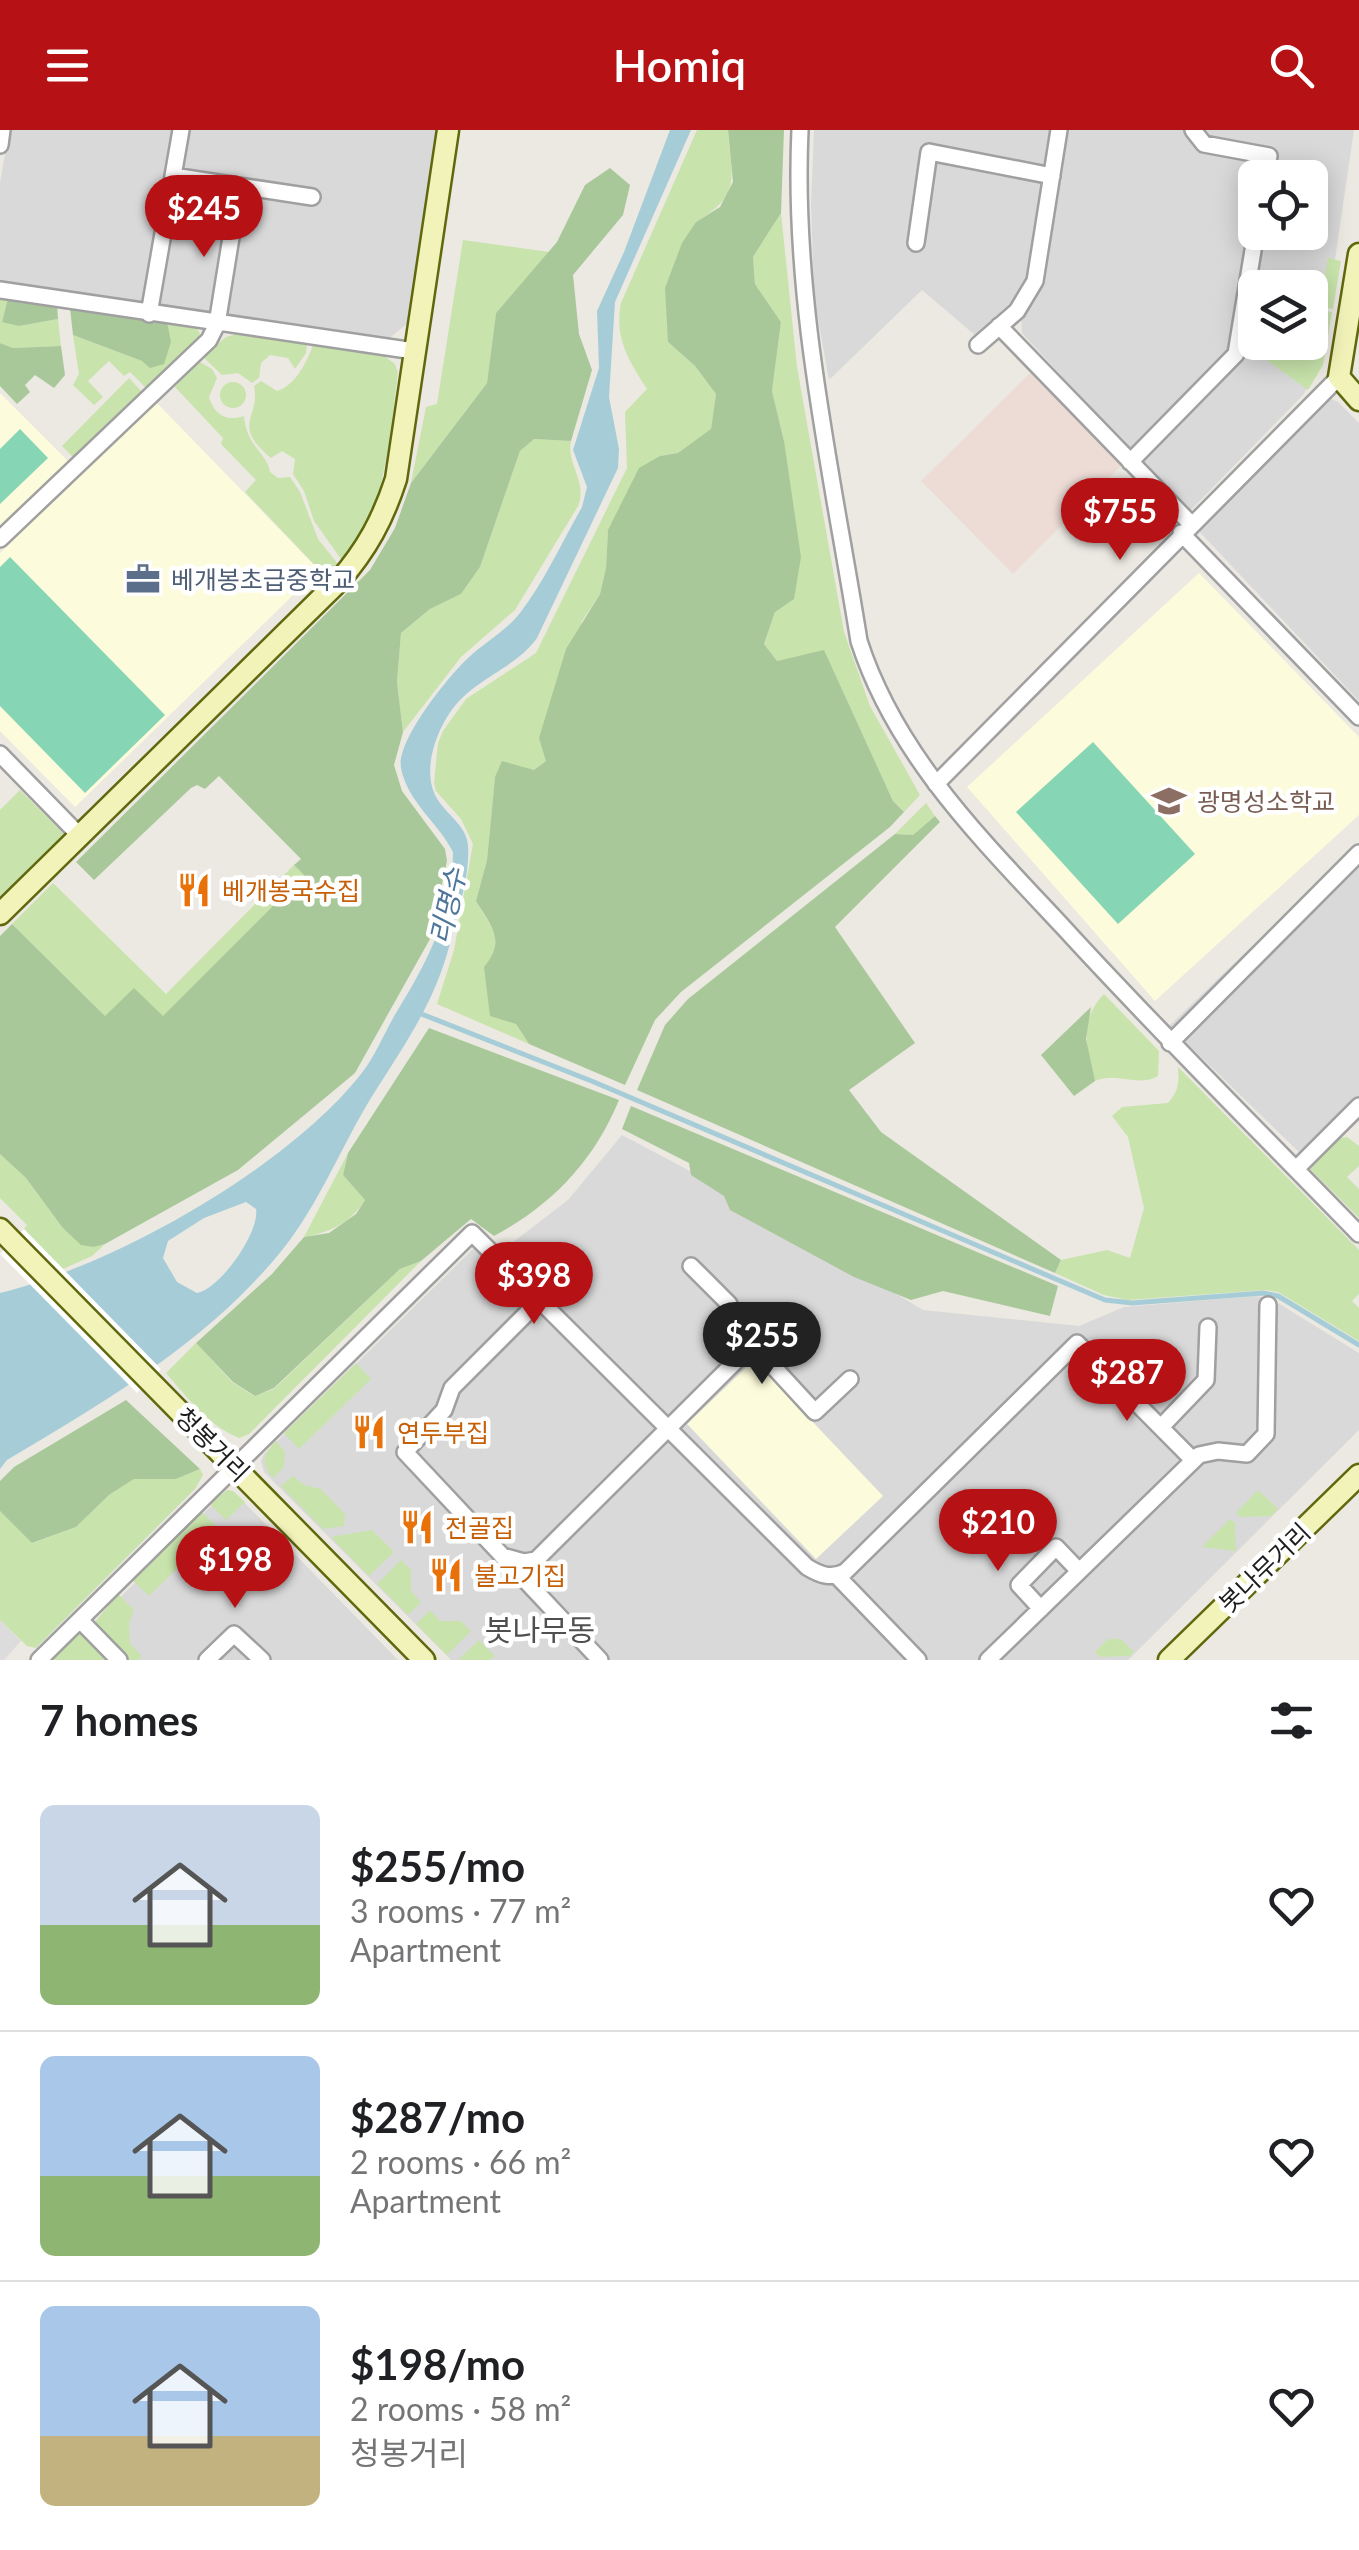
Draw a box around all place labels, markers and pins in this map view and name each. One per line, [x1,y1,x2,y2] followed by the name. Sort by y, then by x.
[145,175,263,260] pin: $245
[1061,478,1179,563] pin: $755
[124,560,162,598] office icon: 베개봉초급중학교
[171,564,355,594] place label: 베개봉초급중학교
[1150,782,1188,820] school or university icon: 광명성소학교
[1197,786,1335,816] place label: 광명성소학교
[175,871,213,909] restaurant icon: 베개봉국수집
[222,875,360,905] place label: 베개봉국수집
[475,1242,593,1327] pin: $398
[703,1302,821,1387] pin: $255
[1068,1339,1186,1424] pin: $287
[350,1413,388,1451] restaurant icon: 연두부집
[397,1417,489,1447] place label: 연두부집
[939,1489,1057,1574] pin: $210
[398,1508,436,1546] restaurant icon: 전골집
[445,1512,514,1542] place label: 전골집
[176,1526,294,1611] pin: $198
[427,1556,465,1594] restaurant icon: 불고기집
[474,1560,566,1590] place label: 불고기집

